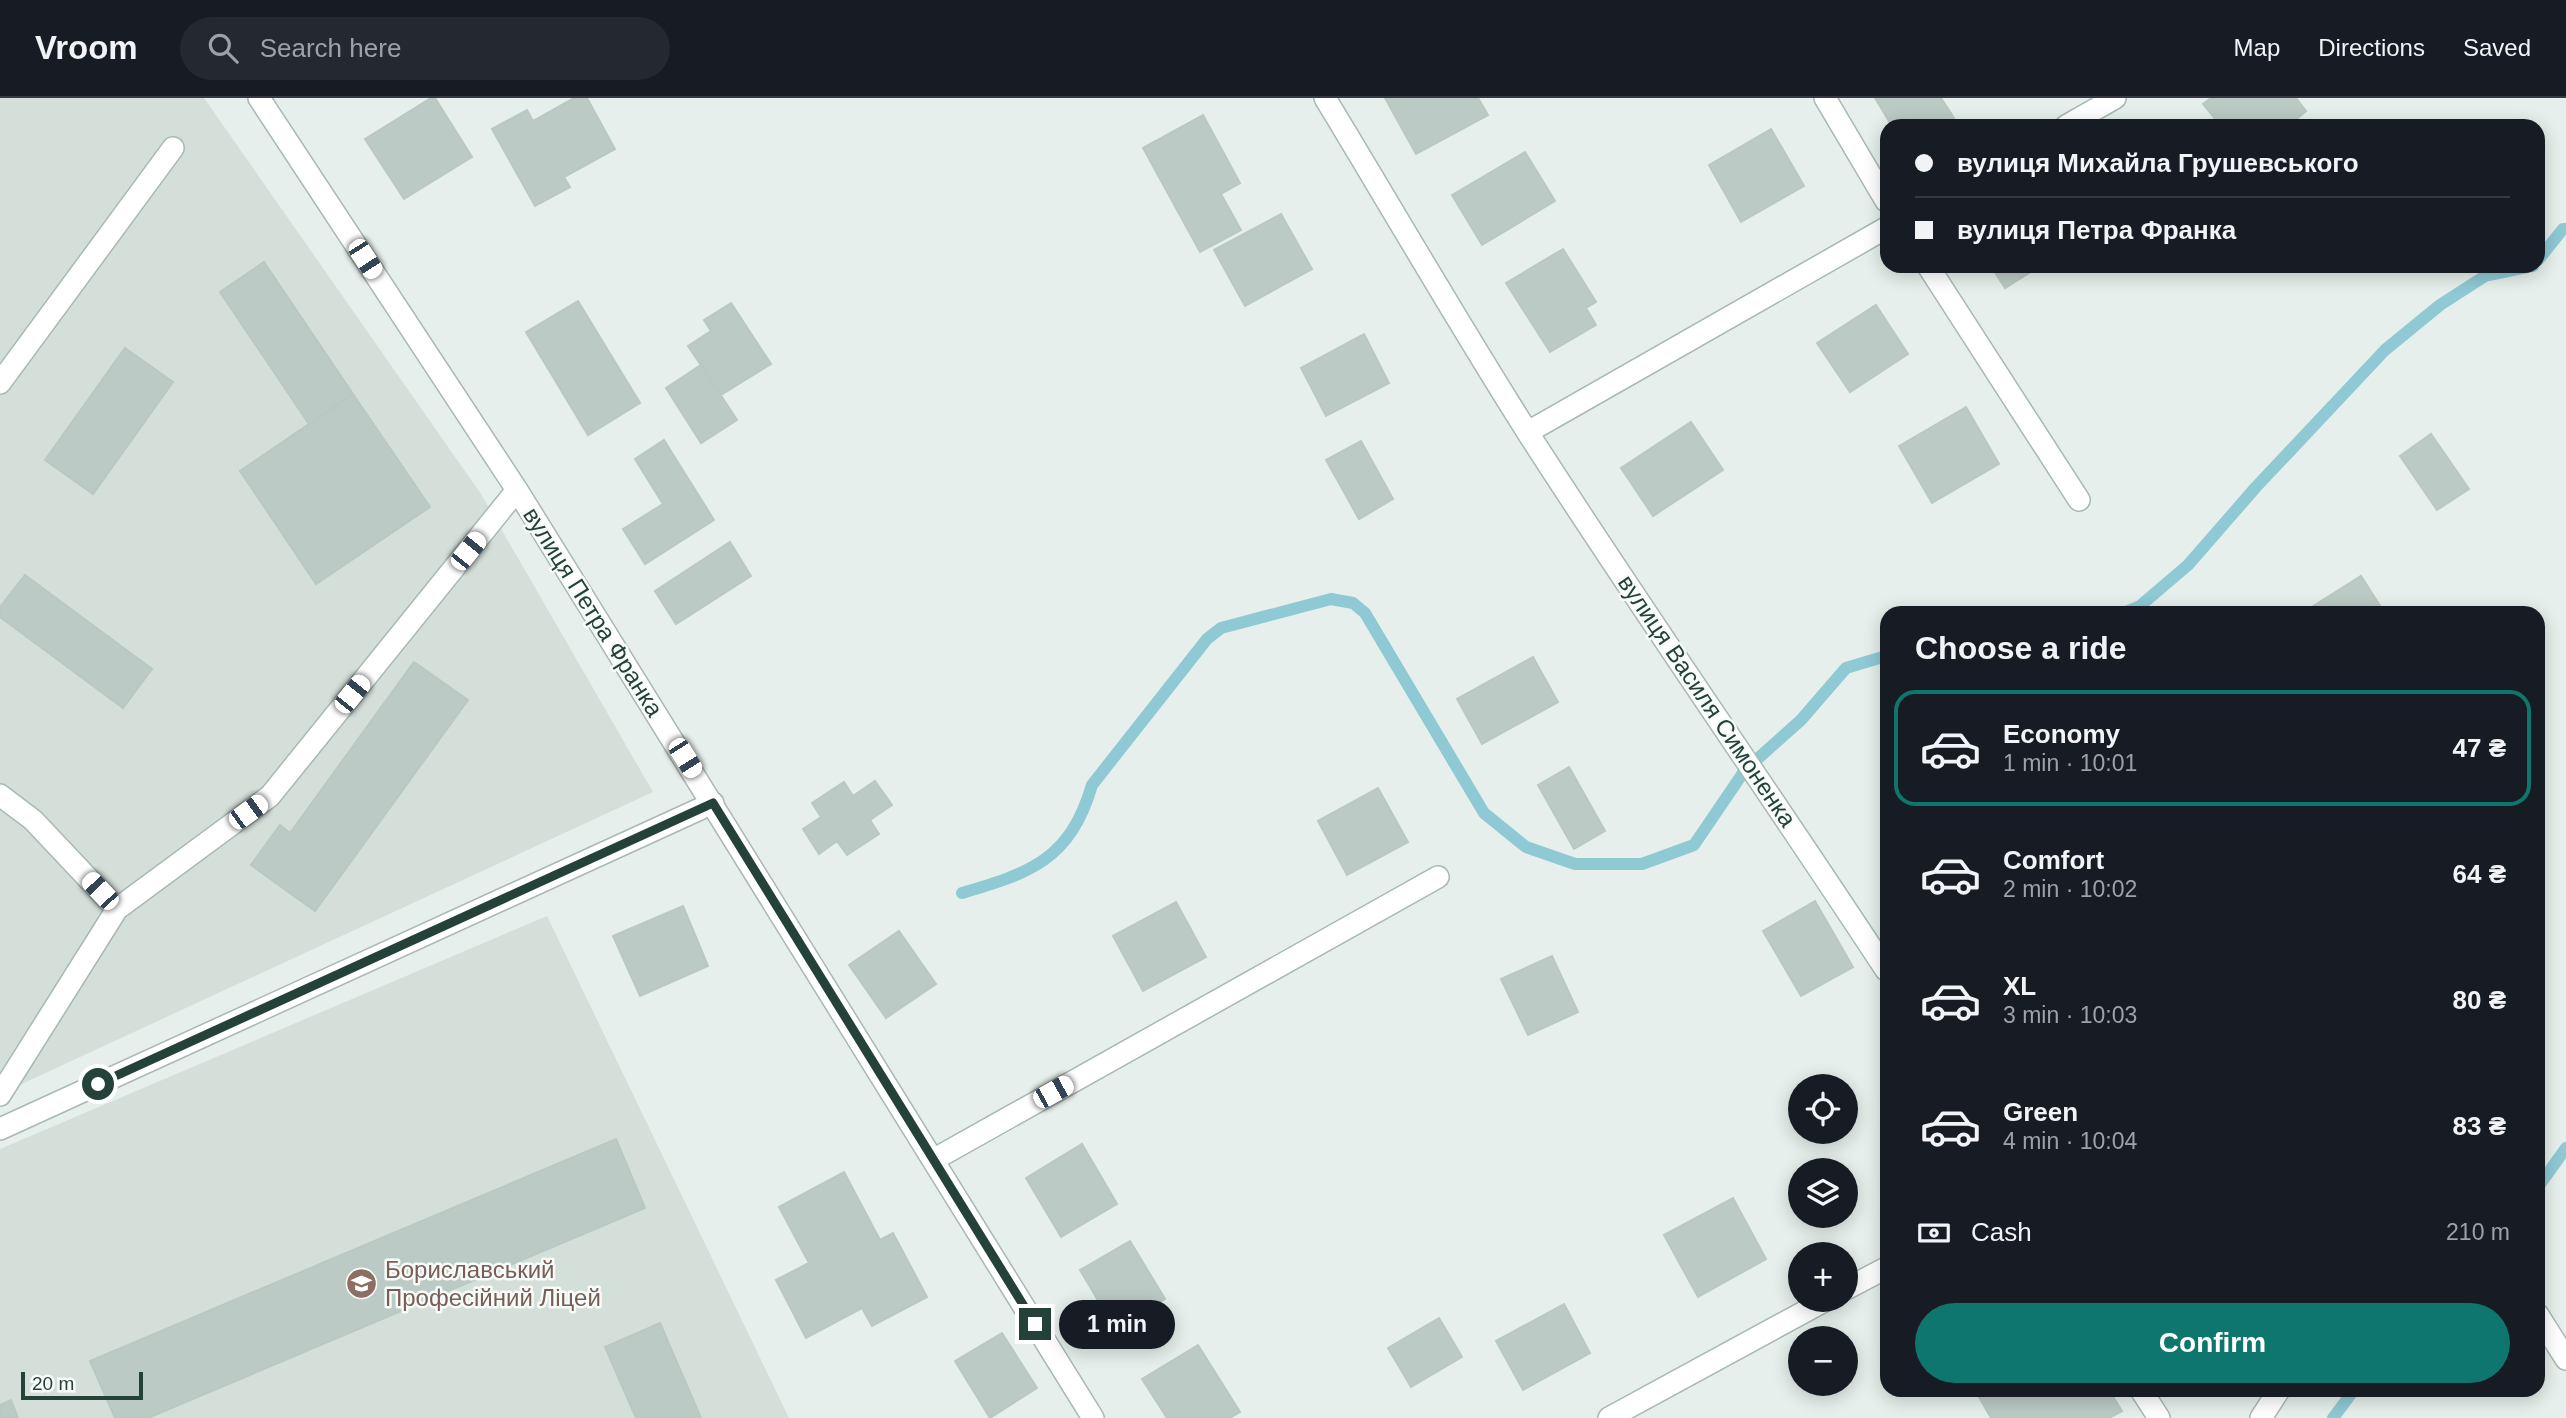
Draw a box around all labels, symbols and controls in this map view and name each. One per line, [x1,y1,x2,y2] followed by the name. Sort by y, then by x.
[180,17,670,80] search box
[35,29,138,66] text: Vroom
[204,29,242,67] icon: search
[260,33,401,63] text: Search here
[2234,34,2280,61] text: Map
[2318,34,2425,61] text: Directions
[2463,34,2531,61] text: Saved
[1957,148,2359,178] text: вулиця Михайла Грушевського
[1957,215,2236,245] text: вулиця Петра Франка
[345,236,386,282] car
[518,502,669,722] street label: вулиця Петра Франка
[447,528,490,574] car
[1613,570,1802,832] street label: вулиця Василя Симоненка
[1915,630,2127,666] text: Choose a ride
[331,671,374,717] car
[1919,717,1982,780] icon: car
[2003,719,2120,749] text: Economy
[2453,733,2506,763] text: 47 ₴
[665,735,706,781] car
[2003,750,2137,776] text: 1 min · 10:01
[225,791,272,833] car
[1919,843,1982,906] icon: car
[2003,845,2104,875] text: Comfort
[2453,859,2506,889] text: 64 ₴
[78,868,123,914] car
[2003,876,2137,902] text: 2 min · 10:02
[1919,969,1982,1032] icon: car
[2003,971,2036,1001] text: XL
[2453,985,2506,1015] text: 80 ₴
[2003,1002,2137,1028] text: 3 min · 10:03
[82,1068,114,1100] route start
[1030,1073,1077,1111] car
[1788,1074,1858,1396] map controls
[1788,1074,1858,1144] button: locate
[1919,1095,1982,1158] icon: car
[2003,1097,2078,1127] text: Green
[2453,1111,2506,1141] text: 83 ₴
[2003,1128,2137,1154] text: 4 min · 10:04
[1788,1158,1858,1228] button: layers
[1915,1214,1953,1252] icon: cash
[1971,1217,2032,1247] text: Cash
[2446,1219,2510,1245] text: 210 m
[1788,1242,1858,1312] button: +
[385,1256,601,1311] place label: Бориславський Професійний Ліцей
[345,1267,379,1301] school or university icon: Бориславський Професійний Ліцей
[1060,1300,1175,1348] callout: 1 min
[1915,1303,2510,1383] button: Confirm
[1019,1308,1051,1340] route end
[1087,1311,1147,1337] text: 1 min
[1788,1326,1858,1396] button: −
[21,1369,144,1401] scale bar
[32,1373,74,1394] text: 20 m

